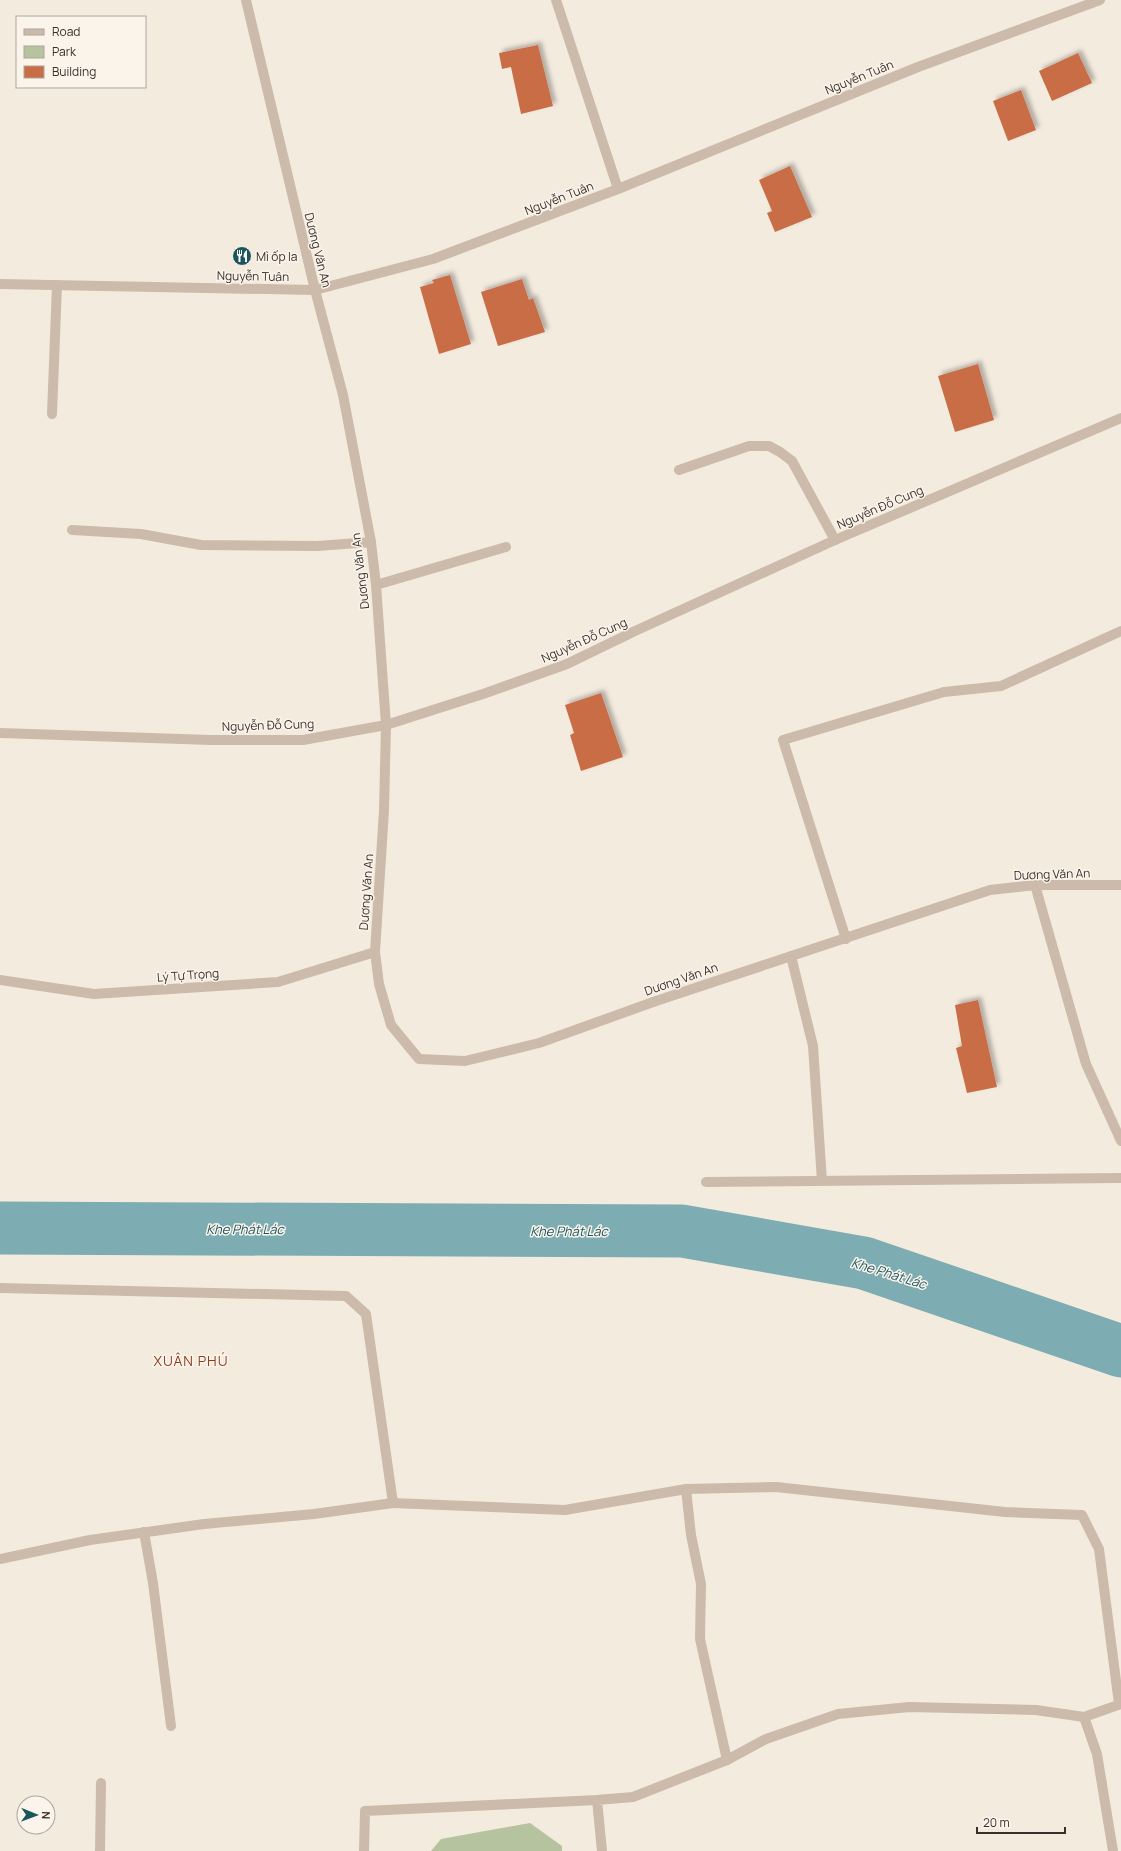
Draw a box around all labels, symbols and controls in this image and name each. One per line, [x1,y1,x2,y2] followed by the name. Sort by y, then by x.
[16,16,146,88] legend
[52,23,80,40] text: Road
[52,43,77,60] text: Park
[822,56,896,98] street label: Nguyễn Tuân
[52,63,96,80] text: Building
[522,177,596,219] street label: Nguyễn Tuân
[300,211,336,289] street label: Dương Văn An
[231,245,253,267] restaurant icon: Mì ốp la
[256,248,297,265] place label: Mì ốp la
[217,267,289,285] street label: Nguyễn Tuân
[834,481,926,533] street label: Nguyễn Đỗ Cung
[347,532,373,610] street label: Dương Văn An
[538,613,630,667] street label: Nguyễn Đỗ Cung
[222,715,314,735] street label: Nguyễn Đỗ Cung
[355,853,377,931] street label: Dương Văn An
[1013,864,1091,884] street label: Dương Văn An
[642,959,720,999] street label: Dương Văn An
[156,964,220,986] street label: Lý Tự Trọng
[206,1220,285,1238] water label: Khe Phát Lác
[530,1222,609,1240] water label: Khe Phát Lác
[849,1253,930,1293] water label: Khe Phát Lác
[153,1351,229,1370] district label: XUÂN PHÚ
[16,1795,56,1835] north arrow
[977,1809,1065,1835] scale bar
[39,1811,54,1819] text: N
[983,1814,1010,1831] text: 20 m

